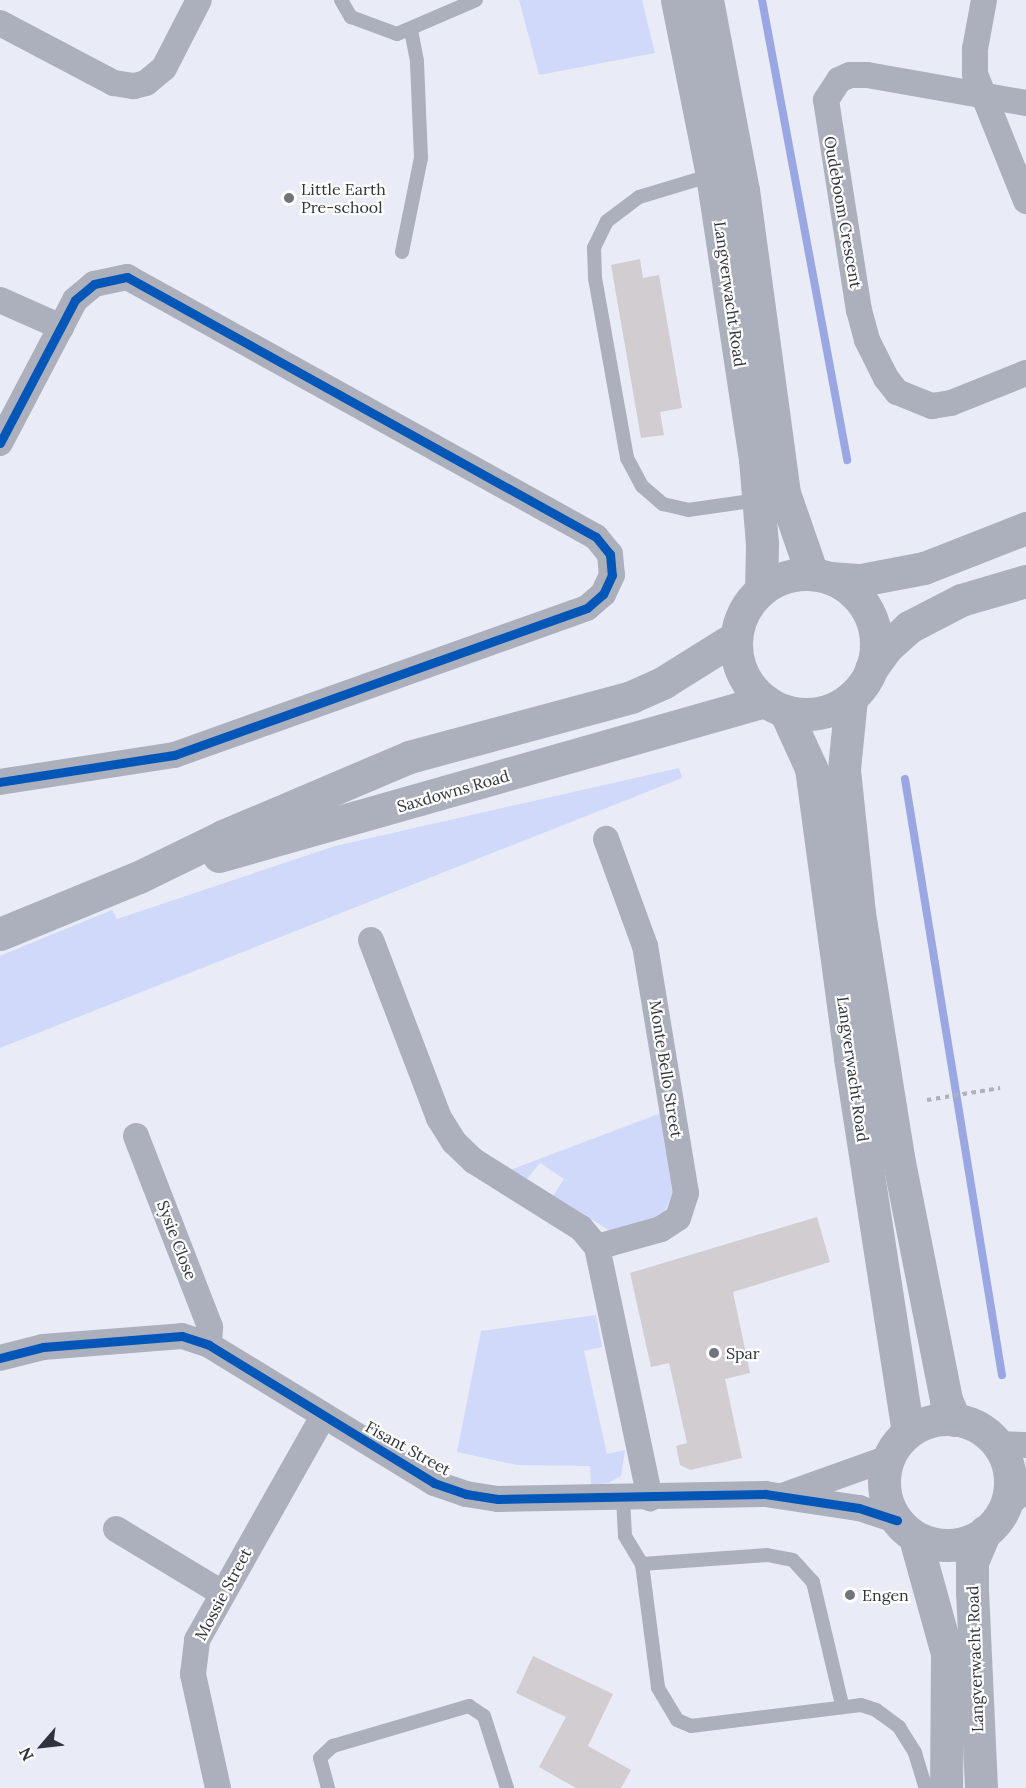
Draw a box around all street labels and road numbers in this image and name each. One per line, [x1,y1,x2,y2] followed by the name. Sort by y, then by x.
[820,135,866,289] street label: Oudeboom Crescent
[710,220,750,368] street label: Langverwacht Road
[395,766,511,816] street label: Saxdowns Road
[833,995,873,1143] street label: Langverwacht Road
[646,999,686,1139] street label: Monte Bello Street
[153,1198,201,1282] street label: Sysie Close
[362,1417,454,1479] street label: Fisant Street
[191,1545,255,1643] street label: Mossie Street
[963,1585,987,1733] street label: Langverwacht Road

